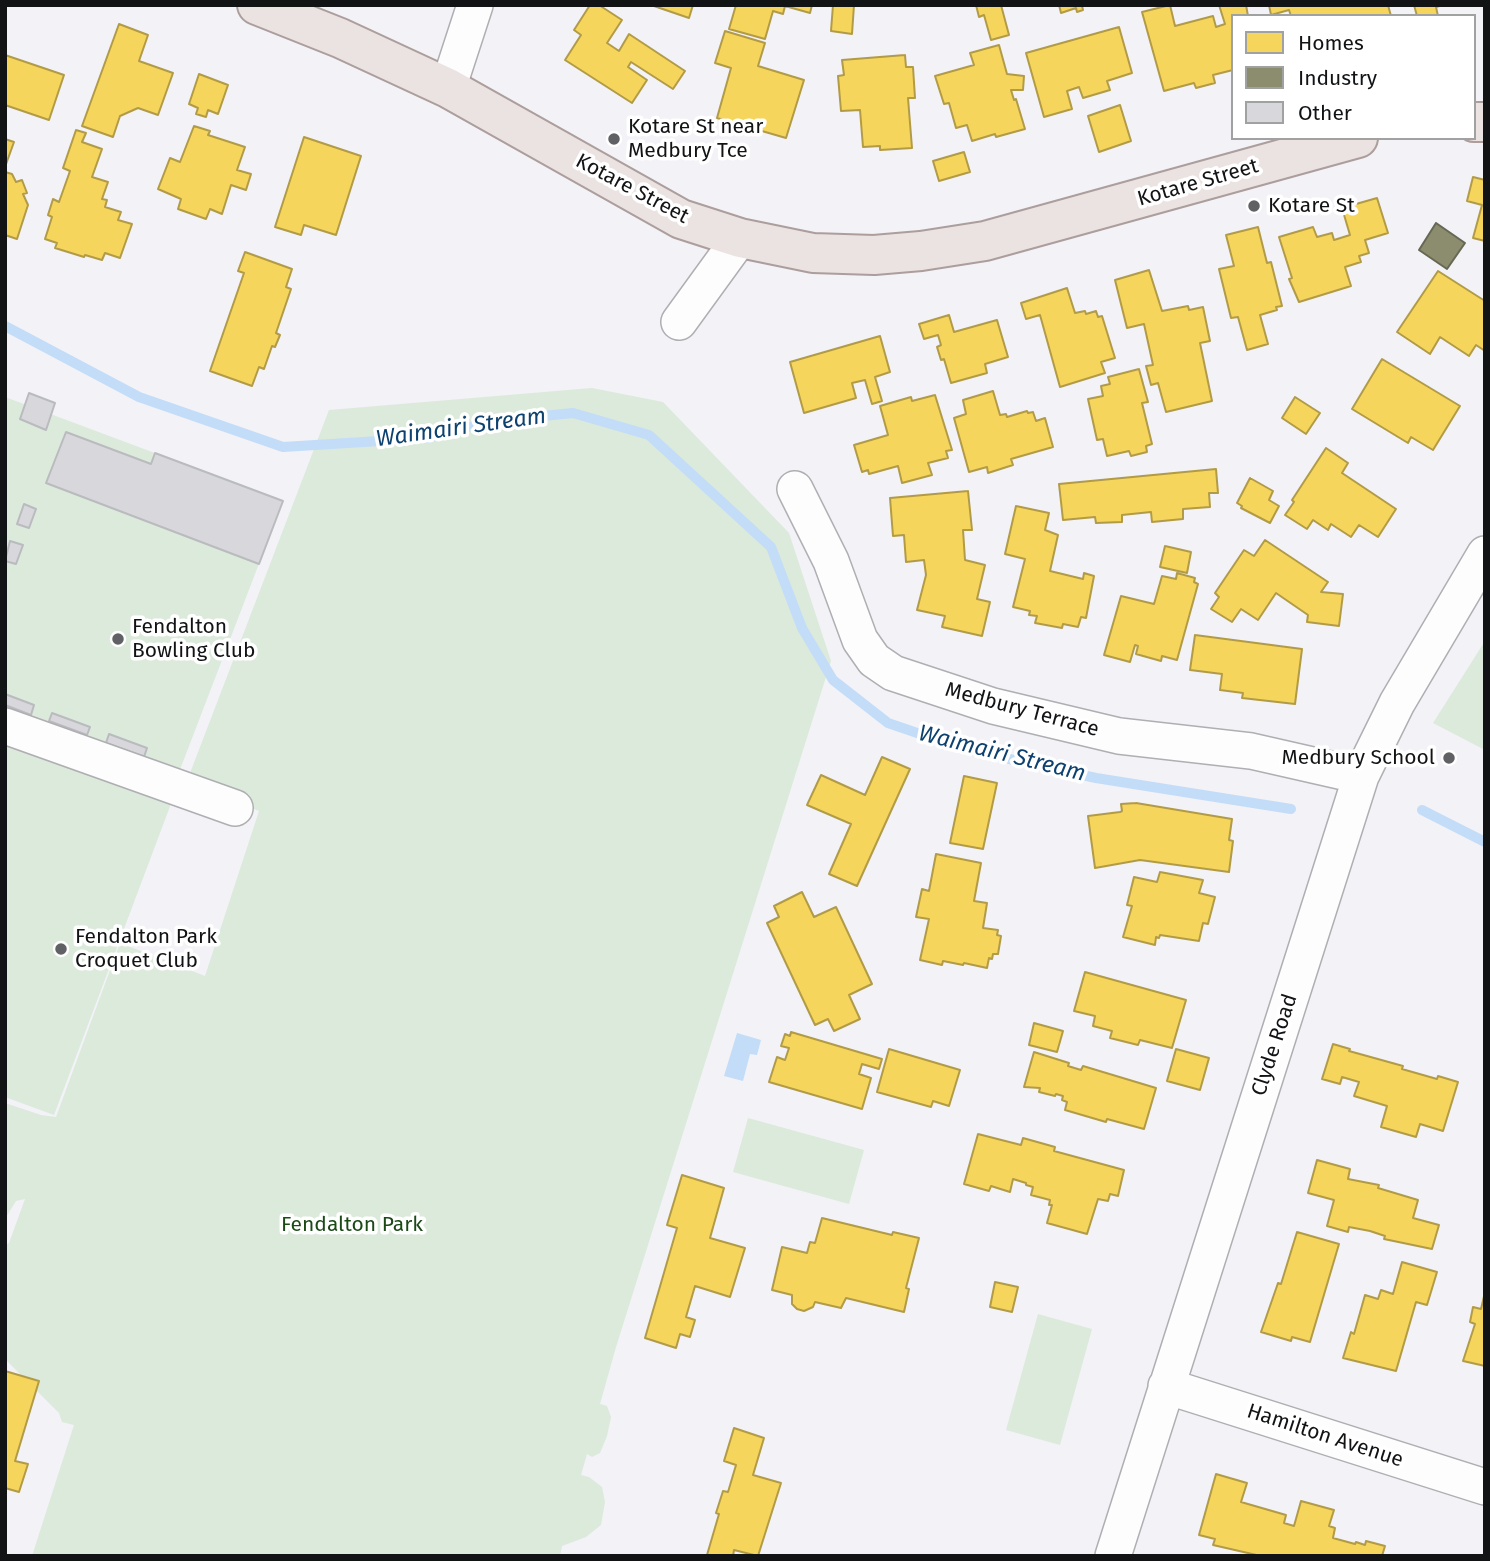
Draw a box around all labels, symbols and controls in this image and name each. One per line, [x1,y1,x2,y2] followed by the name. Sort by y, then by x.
[1231,14,1476,140] legend
[1298,30,1364,56] text: Homes
[1298,65,1377,91] text: Industry
[1298,100,1352,126] text: Other
[628,114,763,164] place label: Kotare St near Medbury Tce
[606,131,622,147] marker: Kotare St near Medbury Tce
[571,149,693,229] street label: Kotare Street
[1135,154,1261,212] street label: Kotare Street
[1268,193,1355,219] place label: Kotare St
[1246,198,1262,214] marker: Kotare St
[374,402,548,454] water label: Waimairi Stream
[132,614,255,664] place label: Fendalton Bowling Club
[110,631,126,647] marker: Fendalton Bowling Club
[942,677,1102,743] street label: Medbury Terrace
[916,720,1088,788] water label: Waimairi Stream
[1281,745,1435,771] place label: Medbury School
[1441,750,1457,766] marker: Medbury School
[75,924,217,974] place label: Fendalton Park Croquet Club
[53,941,69,957] marker: Fendalton Park Croquet Club
[1247,991,1303,1099] street label: Clyde Road
[281,1212,423,1238] park label: Fendalton Park
[1244,1399,1406,1473] street label: Hamilton Avenue

